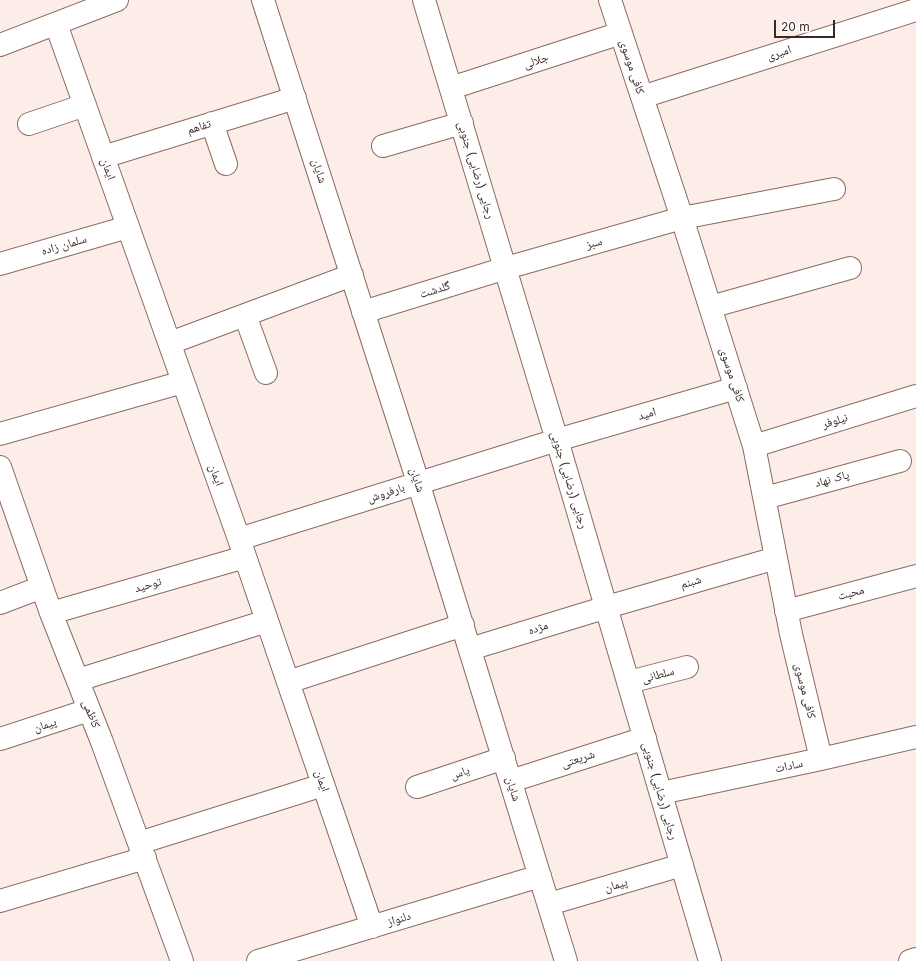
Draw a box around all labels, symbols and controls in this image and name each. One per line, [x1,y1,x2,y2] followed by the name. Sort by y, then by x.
[776,12,837,38] scale bar
[781,19,810,34] text: 20 m
[616,38,648,96] street label: کافی موسوی
[765,42,793,64] street label: امیری
[522,50,550,72] street label: جلالی
[185,117,213,137] street label: تفاهم
[454,120,498,220] street label: رجایی (رضایی) جنوبی
[97,156,119,182] street label: ایمان
[308,157,330,185] street label: شایان
[40,232,88,258] street label: سلمان زاده
[584,234,604,252] street label: سبز
[418,279,452,301] street label: گلدشت
[716,346,748,404] street label: کافی موسوی
[636,405,658,423] street label: امید
[820,410,850,432] street label: نیلوفر
[547,430,591,530] street label: رجایی (رضایی) جنوبی
[205,462,227,488] street label: ایمان
[406,466,428,494] street label: شایان
[813,468,851,490] street label: پاک نهاد
[365,480,407,506] street label: بارفروش
[679,572,703,592] street label: شبنم
[133,574,163,596] street label: توحید
[836,583,866,603] street label: محبت
[526,618,550,638] street label: مژده
[791,662,819,720] street label: کافی موسوی
[640,664,676,686] street label: سلطانی
[79,698,103,730] street label: کاظمی
[32,715,58,735] street label: پیمان
[639,741,681,841] street label: رجایی (رضایی) جنوبی
[559,747,597,771] street label: شریعتی
[774,756,804,776] street label: سادات
[449,763,471,783] street label: یاس
[312,768,332,794] street label: ایمان
[502,775,524,803] street label: شایان
[603,875,629,895] street label: پیمان
[385,909,413,929] street label: دلنواز

